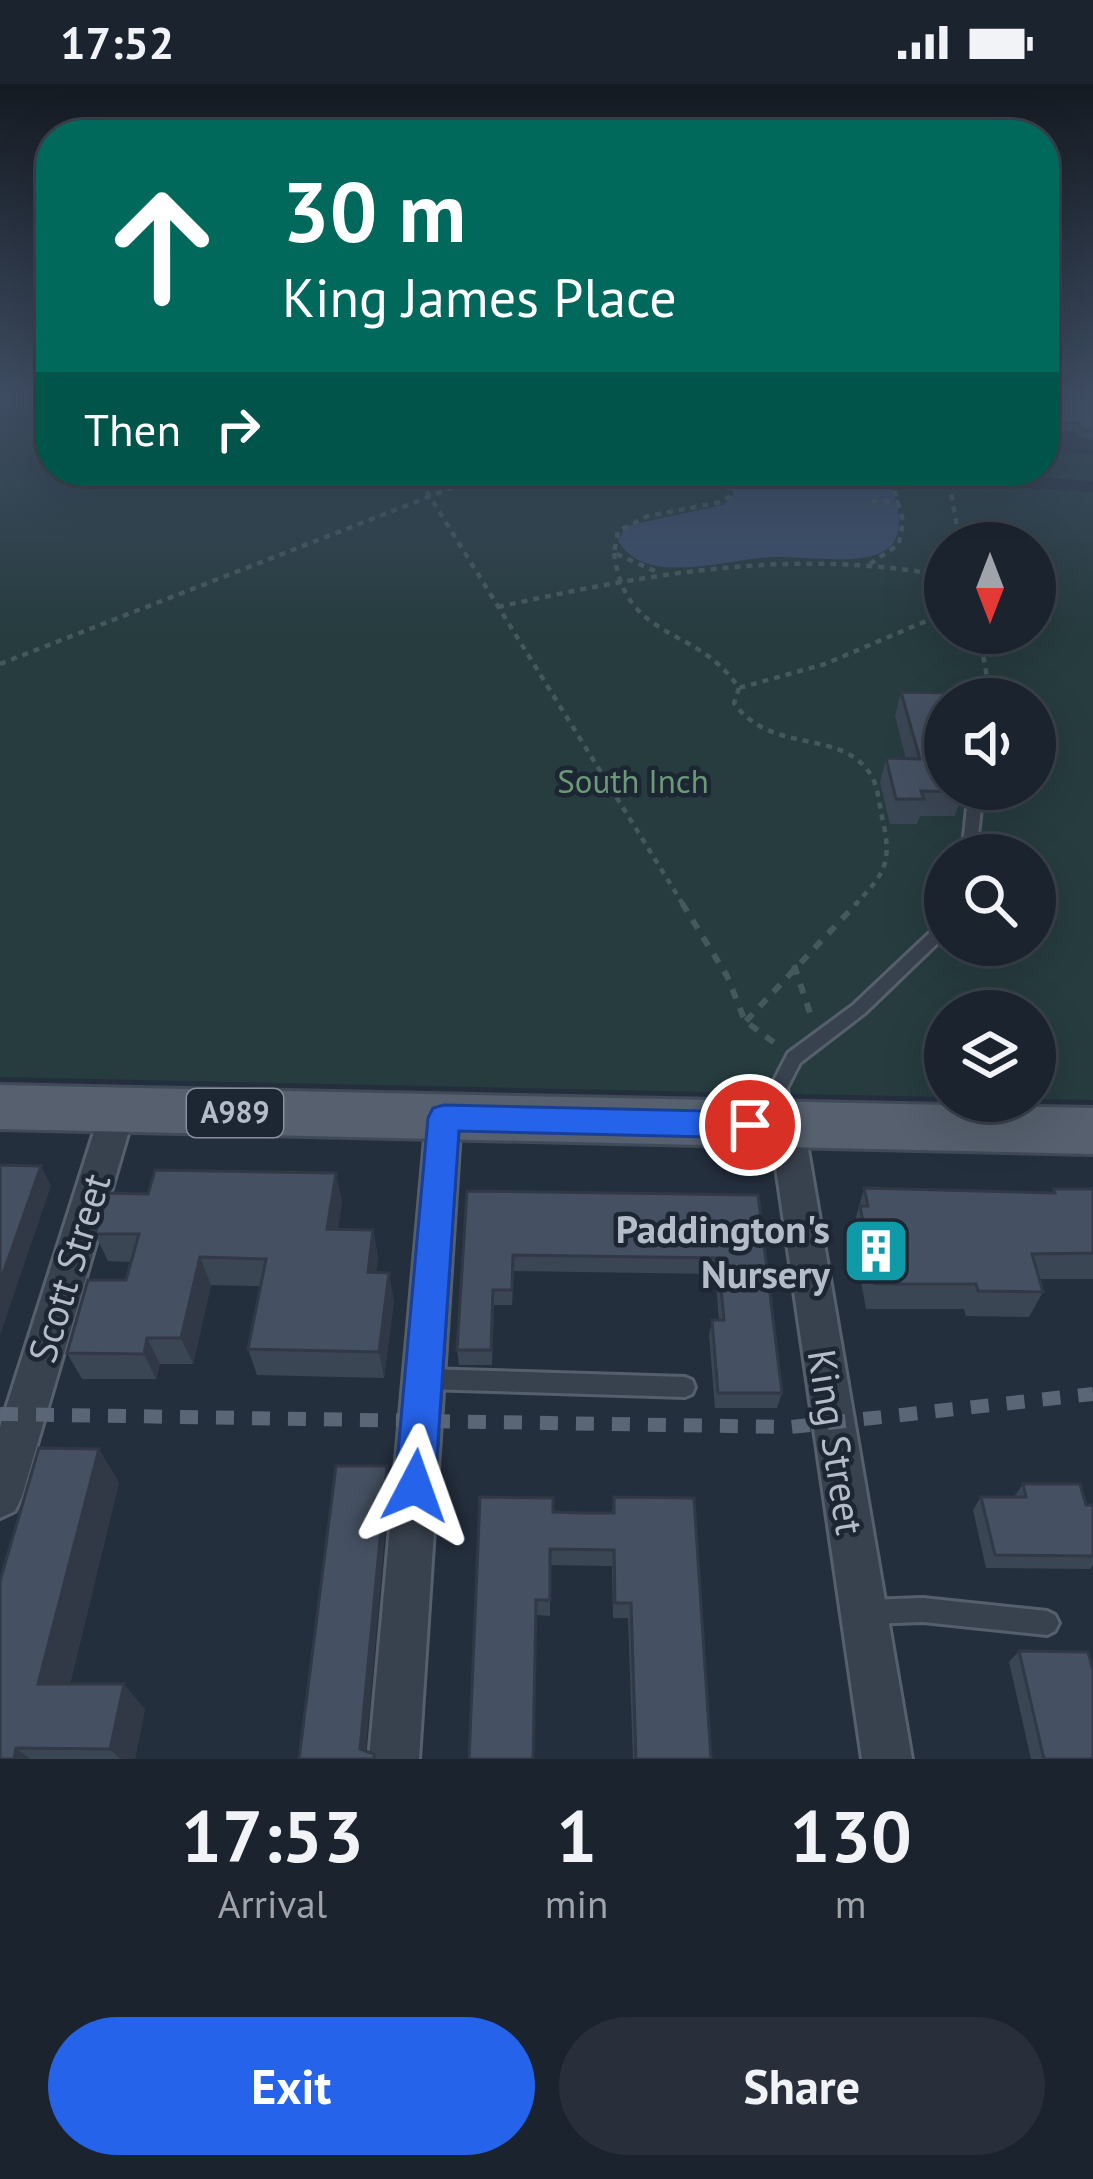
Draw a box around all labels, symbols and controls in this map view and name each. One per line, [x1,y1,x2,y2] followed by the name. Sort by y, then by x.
[60,13,174,71] text: 17:52
[282,156,466,265] text: 30 m
[84,168,240,324] icon: ahead
[282,262,677,332] text: King James Place
[205,396,271,462] icon: right
[84,400,181,458] text: Then
[924,522,1056,654] north arrow
[924,522,1056,1122] map controls
[924,678,1056,810] button: sound
[557,759,709,802] park label: South Inch
[924,834,1056,966] button: search
[924,990,1056,1122] button: layers
[699,1074,801,1176] pin
[187,1089,283,1137] road number: A989
[717,1092,783,1158] icon: arrive
[16,1167,121,1368] street label: Scott Street
[616,1203,830,1299] place label: Paddington's Nursery
[841,1216,911,1286] building icon: Paddington's Nursery
[797,1346,876,1538] street label: King Street
[352,1423,478,1549] position arrow
[181,1789,364,1882] text: 17:53
[556,1789,597,1882] text: 1
[789,1789,912,1882] text: 130
[218,1878,327,1929] text: Arrival
[545,1878,608,1929] text: min
[835,1878,866,1929] text: m
[48,2017,535,2155] button: Exit
[559,2017,1045,2155] button: Share

